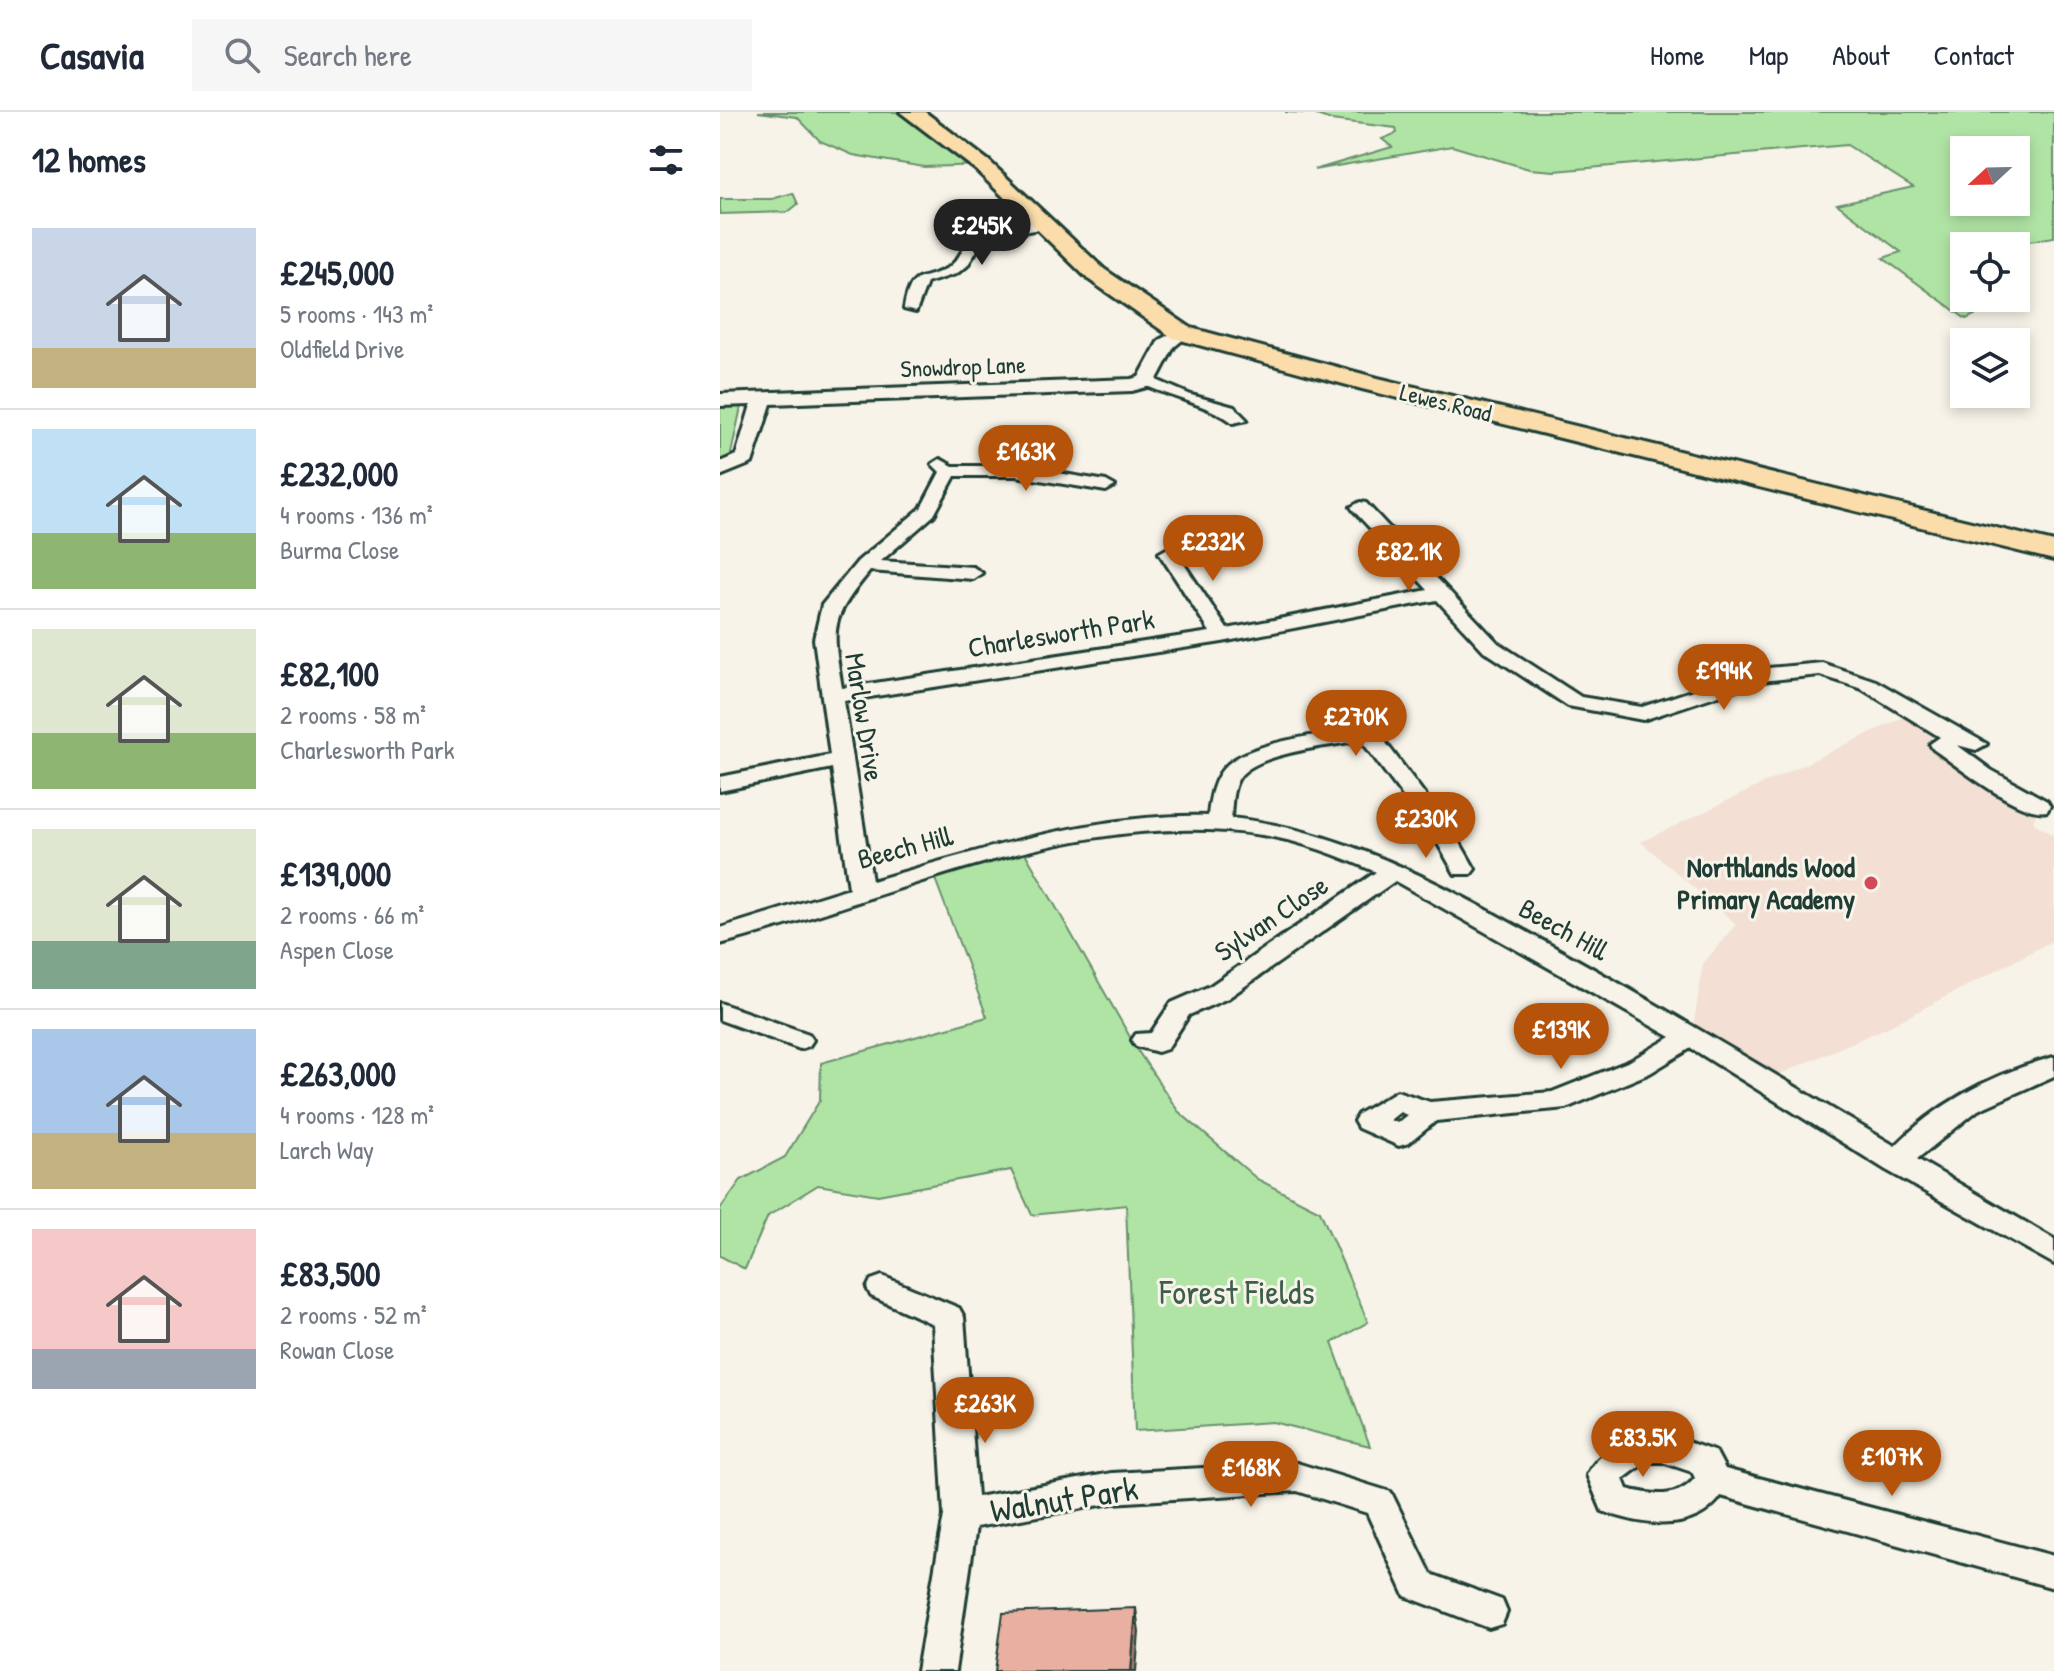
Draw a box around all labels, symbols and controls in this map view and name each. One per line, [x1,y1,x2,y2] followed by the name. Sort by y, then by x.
[192,19,752,91] search box
[40,29,144,81] text: Casavia
[220,33,264,77] icon: search
[284,35,412,75] text: Search here
[1650,36,1705,74] text: Home
[1749,36,1788,74] text: Map
[1832,36,1890,74] text: About
[1934,36,2014,74] text: Contact
[1950,136,2030,216] north arrow
[1950,136,2030,408] map controls
[32,137,146,183] text: 12 homes
[644,138,688,182] icon: filters
[926,199,1038,267] pin: £245K
[952,207,1012,242] text: £245K
[1950,232,2030,312] button: locate
[280,250,394,296] text: £245,000
[96,260,192,356] icon: home
[280,296,433,331] text: 5 rooms · 143 m²
[1950,328,2030,408] button: layers
[280,331,404,366] text: Oldfield Drive
[900,348,1027,384] street label: Snowdrop Lane
[1397,375,1495,429] street label: Lewes Road
[970,425,1082,493] pin: £163K
[996,433,1056,468] text: £163K
[280,451,398,497] text: £232,000
[96,461,192,557] icon: home
[280,497,433,532] text: 4 rooms · 136 m²
[1157,515,1269,583] pin: £232K
[1181,523,1245,558] text: £232K
[1344,525,1474,593] pin: £82.1K
[280,532,399,567] text: Burma Close
[1376,533,1442,568] text: £82.1K
[965,599,1157,666] street label: Charlesworth Park
[1668,644,1780,712] pin: £194K
[836,650,894,784] street label: Marlow Drive
[280,651,379,697] text: £82,100
[1696,652,1752,687] text: £194K
[96,661,192,757] icon: home
[1300,690,1412,758] pin: £270K
[280,697,426,732] text: 2 rooms · 58 m²
[1324,698,1388,733] text: £270K
[280,732,455,767] text: Charlesworth Park
[1370,792,1482,860] pin: £230K
[1394,800,1458,835] text: £230K
[853,816,958,878] street label: Beech Hill
[1677,848,1855,919] place label: Northlands Wood Primary Academy
[280,851,391,897] text: £139,000
[96,861,192,957] icon: home
[1207,866,1335,970] street label: Sylvan Close
[1862,874,1880,892] marker: Northlands Wood Primary Academy
[1512,889,1616,970] street label: Beech Hill
[280,897,424,932] text: 2 rooms · 66 m²
[280,932,394,967] text: Aspen Close
[1505,1003,1617,1071] pin: £139K
[1532,1011,1590,1046] text: £139K
[280,1051,396,1097] text: £263,000
[96,1061,192,1157] icon: home
[280,1097,434,1132] text: 4 rooms · 128 m²
[280,1132,374,1167] text: Larch Way
[280,1251,380,1297] text: £83,500
[96,1261,192,1357] icon: home
[1159,1269,1314,1315] park label: Forest Fields
[280,1297,427,1332] text: 2 rooms · 52 m²
[280,1332,394,1367] text: Rowan Close
[929,1377,1041,1445] pin: £263K
[954,1385,1016,1420] text: £263K
[1578,1411,1708,1479] pin: £83.5K
[1609,1419,1677,1454] text: £83.5K
[1836,1430,1948,1498] pin: £107K
[1861,1438,1923,1473] text: £107K
[1195,1441,1307,1509] pin: £168K
[1222,1449,1280,1484] text: £168K
[987,1465,1141,1533] street label: Walnut Park

